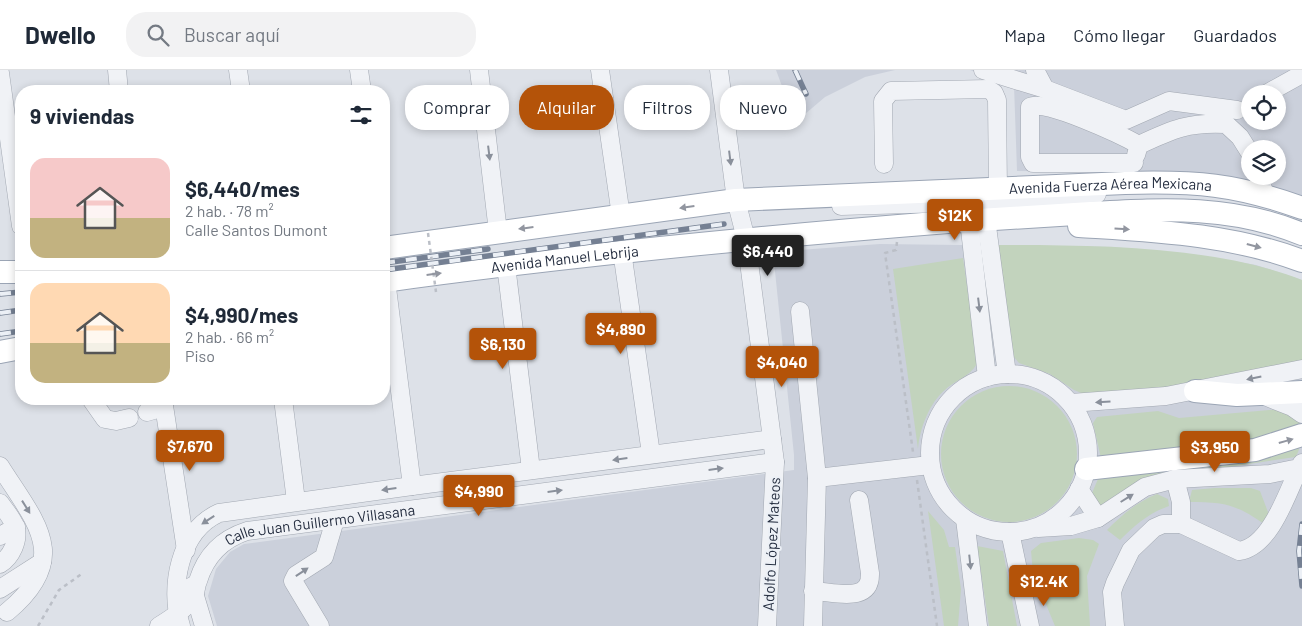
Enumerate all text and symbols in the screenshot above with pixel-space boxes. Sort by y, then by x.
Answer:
search box [126,12,476,57]
text: Dwello [25,20,96,49]
icon: search [144,21,172,49]
text: Buscar aquí [184,23,280,46]
text: Mapa [1004,24,1045,46]
text: Cómo llegar [1073,24,1165,46]
text: Guardados [1193,24,1277,46]
chip: Comprar [405,85,509,130]
chip: Alquilar [519,85,614,130]
chip: Filtros [624,85,710,130]
chip: Nuevo [720,85,806,130]
map controls [1241,85,1286,185]
button: locate [1241,85,1286,130]
icon: filters [347,101,375,129]
text: 9 viviendas [30,103,134,128]
button: layers [1241,140,1286,185]
one-way arrow [485,145,493,161]
one-way arrow [726,151,734,167]
street label: Avenida Fuerza Aérea Mexicana [1008,173,1213,197]
text: $6,440/mes [185,176,300,201]
icon: home [70,178,130,238]
pin: $12K [925,198,985,241]
text: 2 hab. · 78 m² [185,201,274,220]
one-way arrow [679,203,695,211]
text: $12K [938,205,972,224]
text: Calle Santos Dumont [185,220,328,239]
one-way arrow [518,224,534,232]
one-way arrow [1114,225,1130,233]
pin: $6,440 [727,234,809,277]
street label: Avenida Manuel Lebrija [490,241,639,276]
text: $6,440 [743,241,793,260]
one-way arrow [1247,242,1262,250]
one-way arrow [426,270,442,278]
one-way arrow [975,297,983,313]
text: $4,990/mes [185,302,298,327]
icon: home [70,303,130,363]
pin: $4,890 [580,312,662,355]
text: $4,890 [596,319,646,338]
text: 2 hab. · 66 m² [185,327,274,346]
pin: $6,130 [462,328,544,370]
text: $6,130 [480,334,526,353]
text: Piso [185,346,215,365]
pin: $4,040 [741,346,823,388]
text: $4,040 [757,352,807,371]
one-way arrow [1247,374,1262,382]
one-way arrow [1095,398,1111,406]
pin: $7,670 [149,430,231,472]
pin: $3,950 [1174,430,1256,473]
text: $7,670 [167,436,213,455]
text: $3,950 [1191,437,1239,456]
one-way arrow [1278,437,1293,445]
one-way arrow [612,455,628,463]
one-way arrow [708,465,724,473]
pin: $4,990 [438,474,520,517]
street label: Adolfo López Mateos [759,477,783,611]
text: $4,990 [454,481,504,500]
one-way arrow [381,485,397,493]
one-way arrow [547,486,563,494]
one-way arrow [1120,494,1133,503]
one-way arrow [21,500,31,513]
street label: Calle Juan Guillermo Villasana [221,500,416,549]
one-way arrow [201,515,214,525]
one-way arrow [966,554,974,570]
pin: $12.4K [1003,564,1085,607]
one-way arrow [295,567,309,577]
text: $12.4K [1020,571,1068,590]

